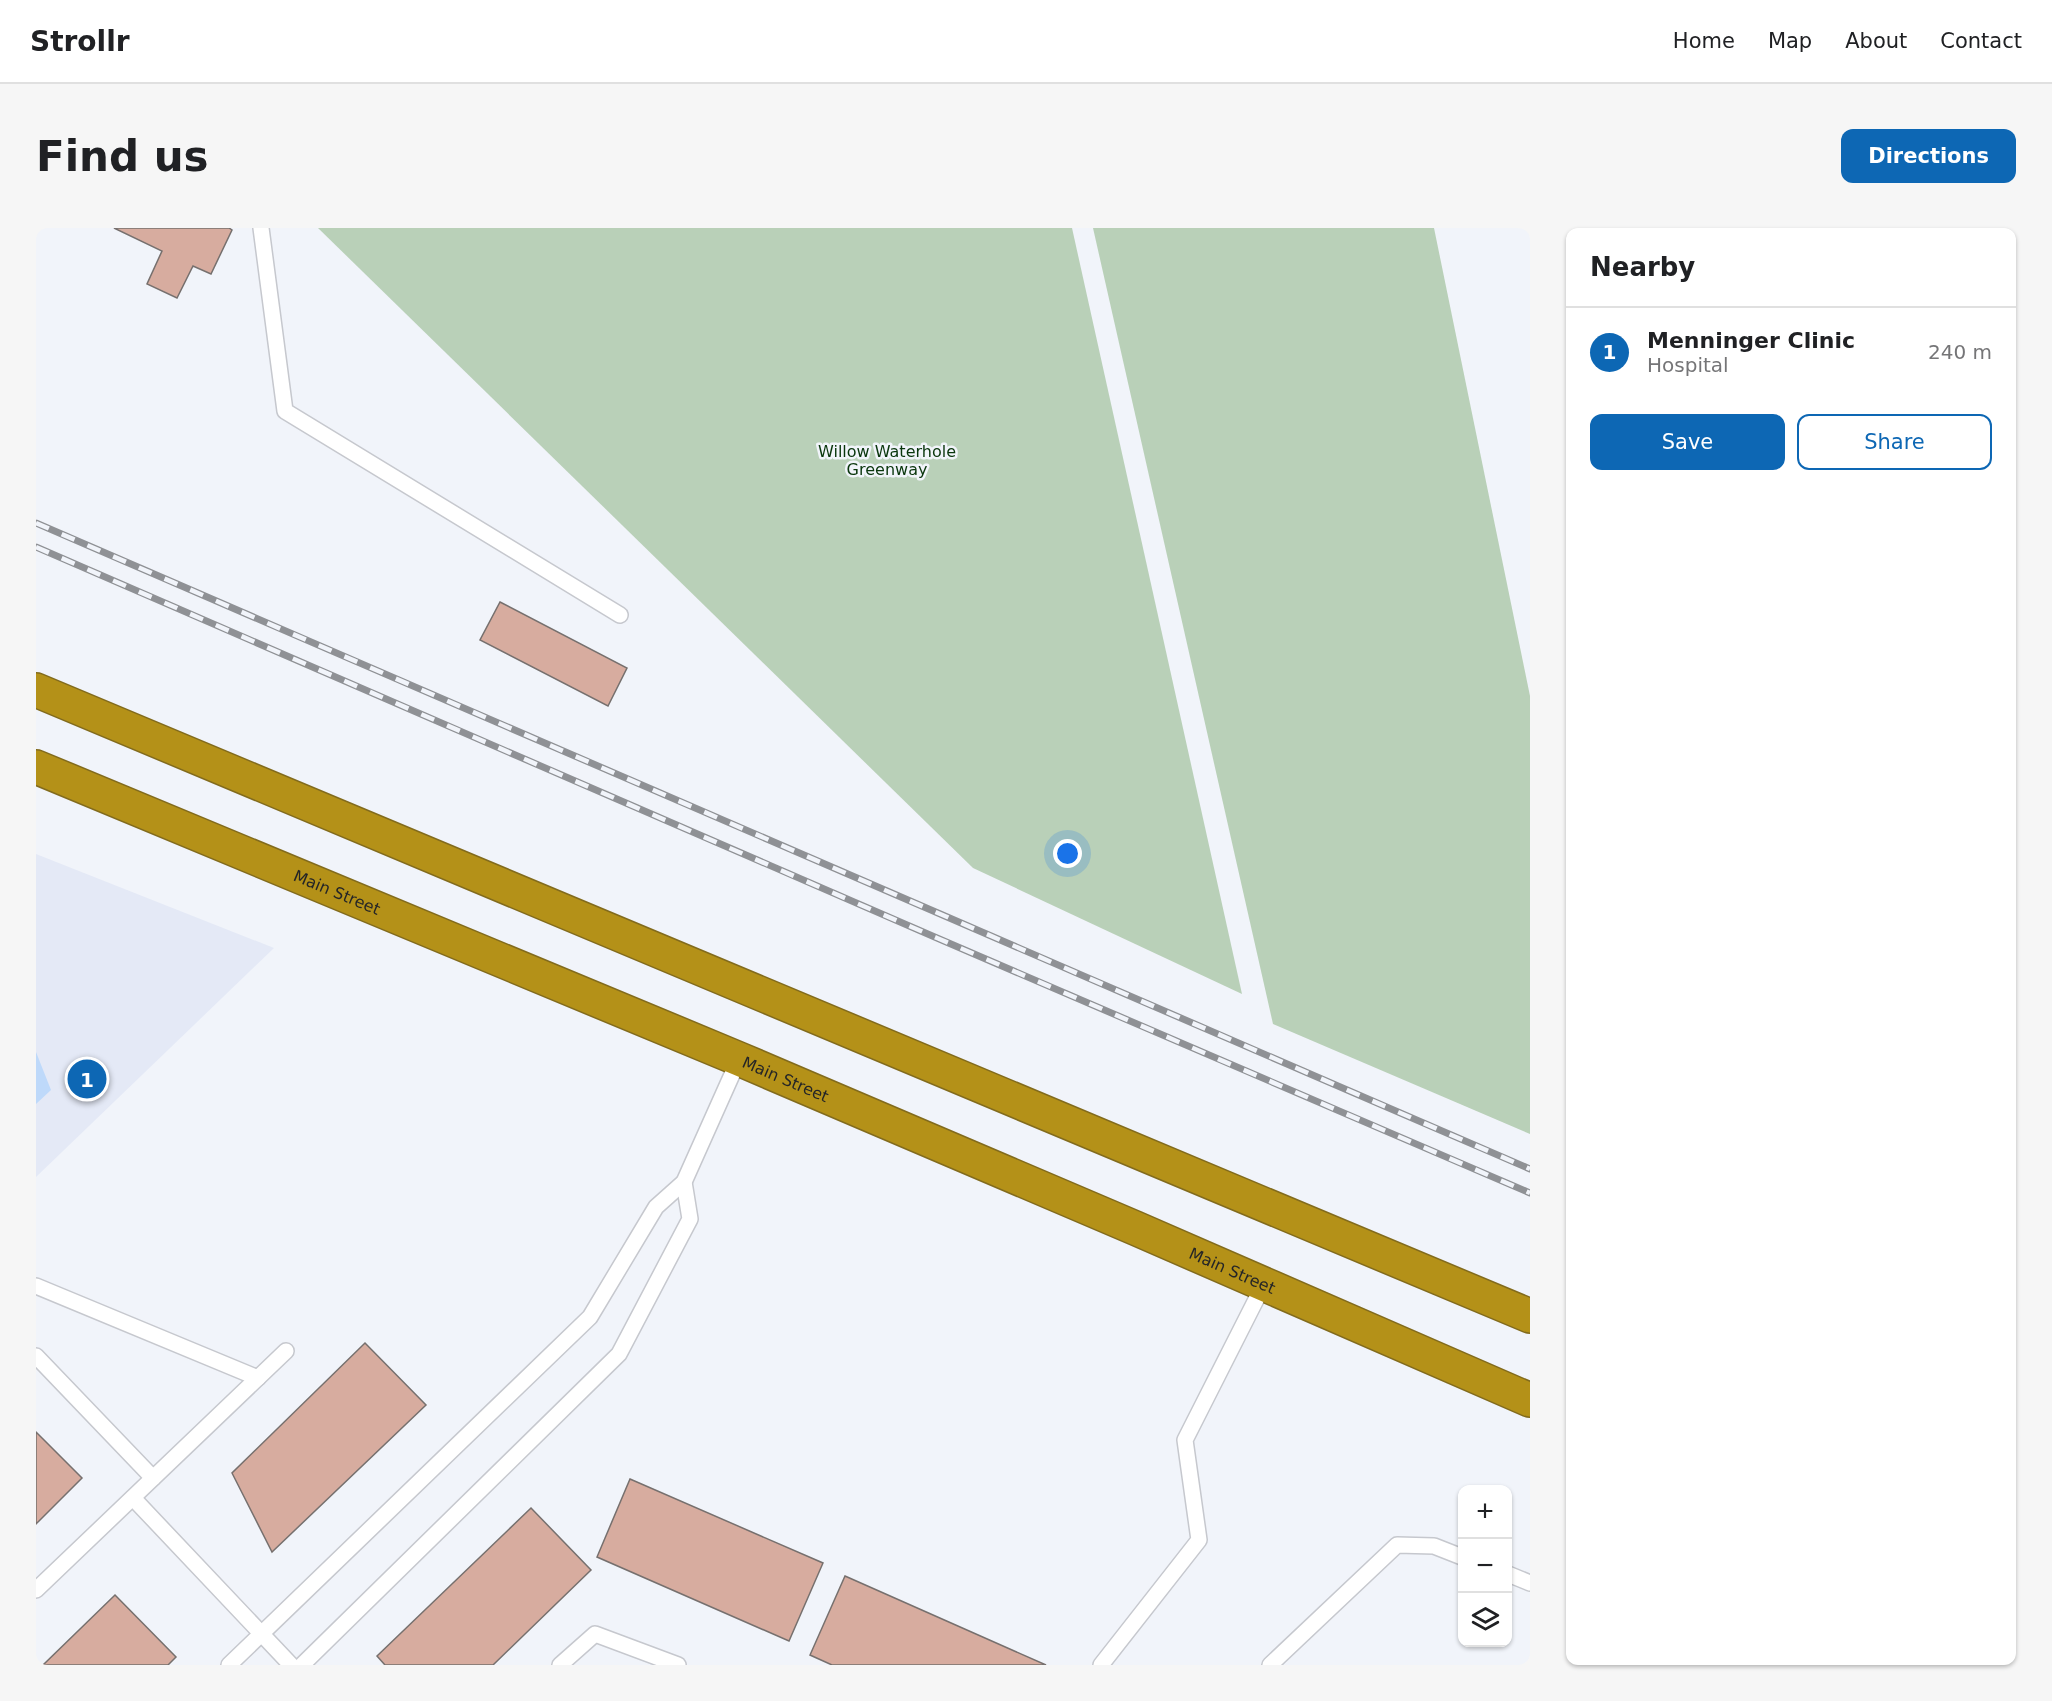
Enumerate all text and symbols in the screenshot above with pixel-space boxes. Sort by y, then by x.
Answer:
text: Strollr [30,25,130,58]
text: Home [1673,29,1735,53]
text: Map [1768,29,1812,53]
text: About [1845,29,1907,53]
text: Contact [1940,29,2022,53]
button: Directions [1841,129,2016,183]
text: Find us [36,132,209,181]
text: Nearby [1590,252,1695,282]
text: Menninger Clinic [1647,328,1855,353]
text: 1 [1603,340,1616,364]
text: 240 m [1928,340,1992,364]
text: Hospital [1647,353,1729,377]
button: Save [1590,414,1785,470]
button: Share [1797,414,1992,470]
park label: Willow Waterhole Greenway [818,442,956,479]
your location [1053,839,1082,868]
street label: Main Street [291,866,383,918]
street label: Main Street [740,1052,832,1106]
pin: 1 [68,1056,106,1102]
street label: Main Street [1186,1243,1278,1297]
map controls [1458,1485,1512,1647]
button: + [1458,1485,1512,1539]
button: − [1458,1539,1512,1593]
button: layers [1458,1593,1512,1647]

